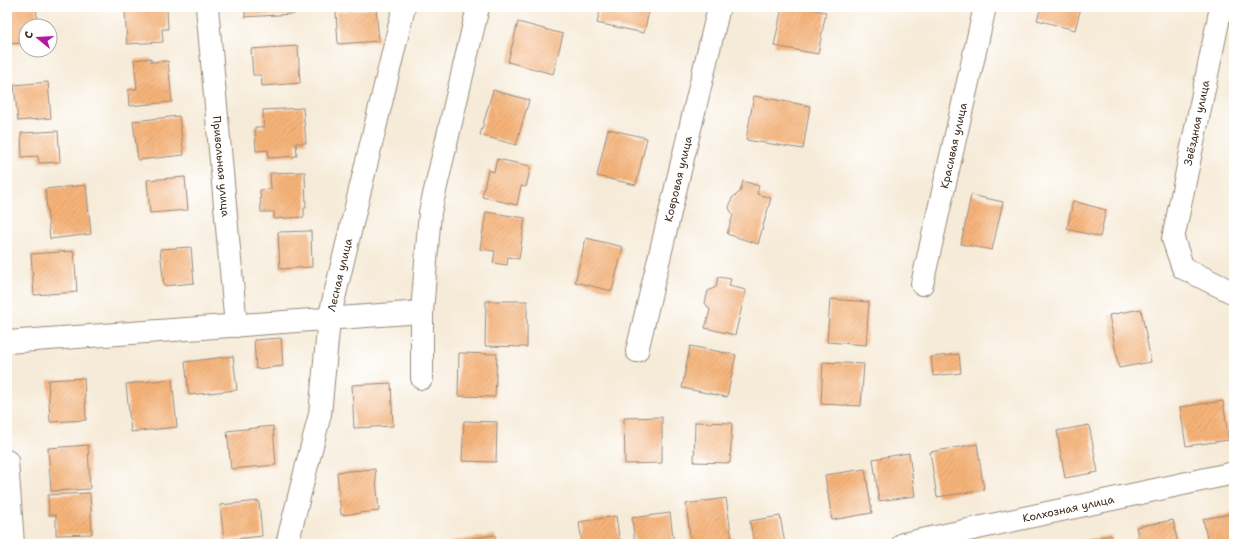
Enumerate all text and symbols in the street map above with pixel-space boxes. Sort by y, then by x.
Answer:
north arrow [18,18,58,58]
text: С [21,29,37,41]
street label: Звёздная улица [1181,79,1213,167]
street label: Красивая улица [936,101,971,190]
street label: Привольная улица [209,115,234,218]
street label: Ковровая улица [661,134,696,223]
street label: Лесная улица [324,236,356,313]
street label: Колхозная улица [1021,491,1116,526]

